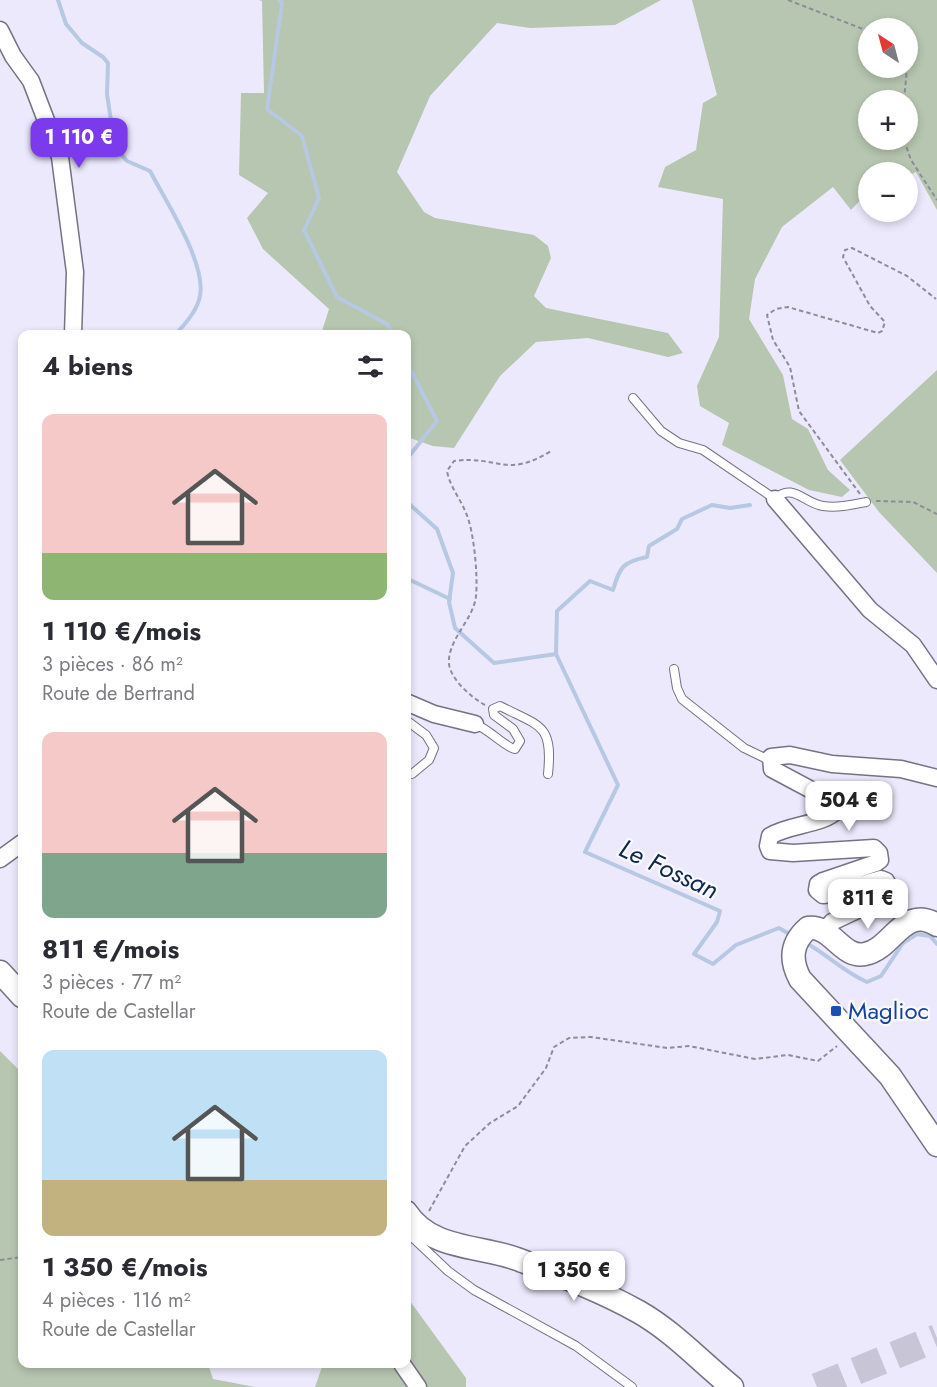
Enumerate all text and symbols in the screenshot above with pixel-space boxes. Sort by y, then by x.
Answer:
north arrow [858,18,918,78]
map controls [858,18,918,222]
button: + [858,90,918,150]
pin: 1 110 € [24,118,134,169]
text: 1 110 € [45,123,113,152]
button: − [858,162,918,222]
text: 4 biens [42,347,133,385]
icon: filters [354,350,387,383]
icon: home [161,453,269,561]
text: 1 110 €/mois [42,612,201,650]
text: 3 pièces · 86 m² [42,650,183,679]
text: Route de Bertrand [42,679,195,708]
icon: home [161,771,269,879]
pin: 504 € [807,781,891,832]
text: 504 € [819,786,879,815]
water label: Le Fossan [613,829,725,909]
pin: 811 € [826,879,910,930]
text: 811 € [842,884,894,913]
text: 811 €/mois [42,930,179,968]
text: 3 pièces · 77 m² [42,968,181,997]
place label: Maglioc [848,993,929,1028]
text: Route de Castellar [42,997,196,1026]
marker: Maglioc [829,1004,843,1018]
icon: home [161,1089,269,1197]
text: 1 350 €/mois [42,1248,208,1286]
pin: 1 350 € [519,1251,629,1302]
text: 1 350 € [537,1256,611,1285]
text: 4 pièces · 116 m² [42,1286,191,1315]
text: Route de Castellar [42,1315,196,1344]

